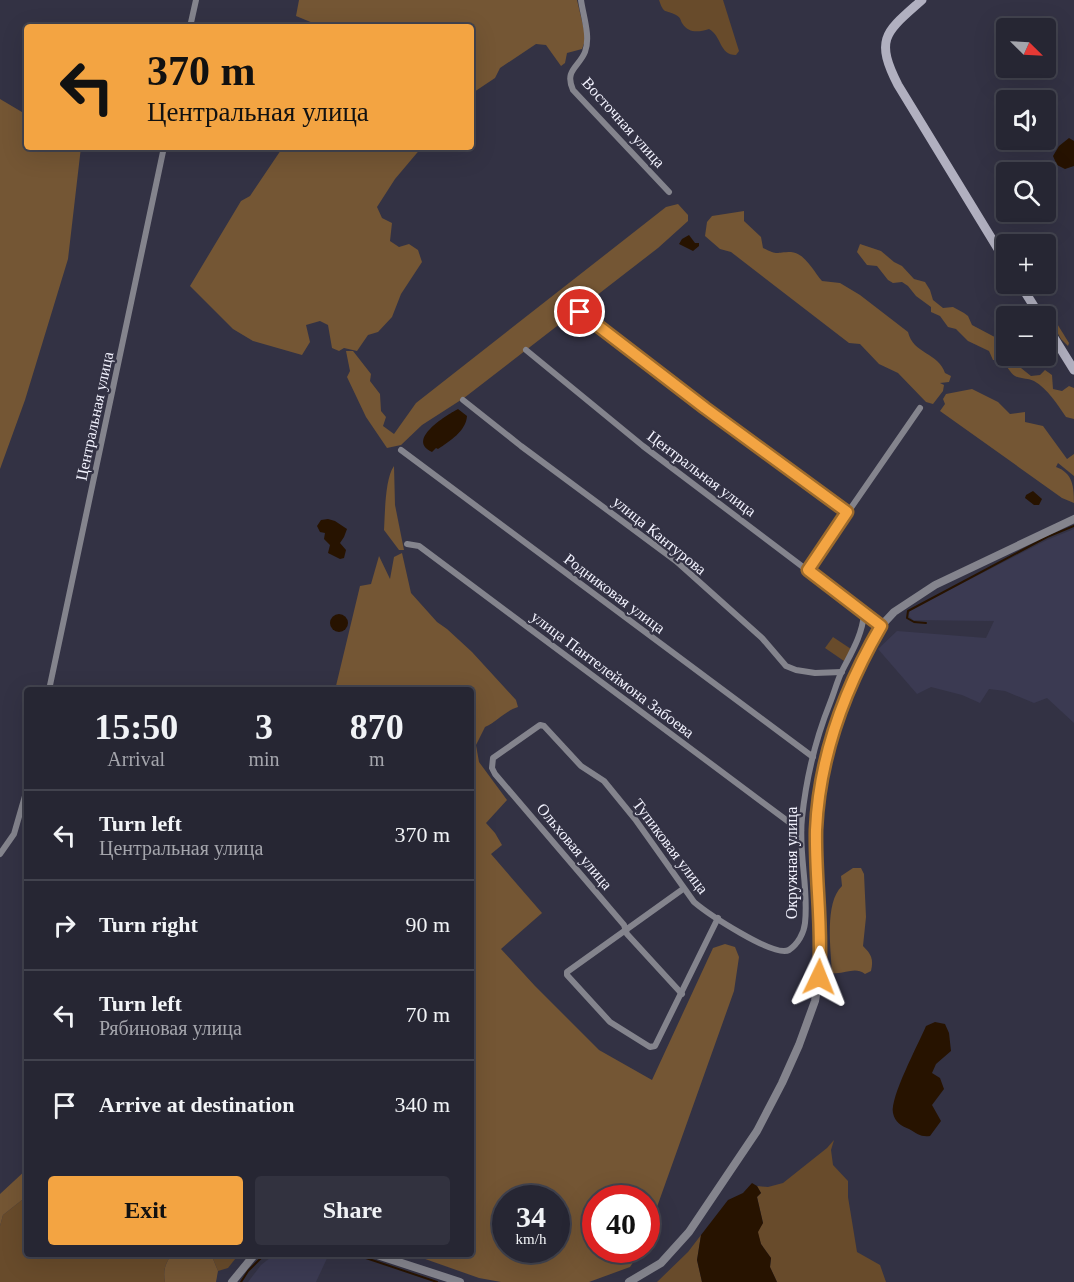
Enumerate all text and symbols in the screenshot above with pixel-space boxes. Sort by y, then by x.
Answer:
north arrow [996,18,1056,78]
map controls [996,18,1056,366]
icon: left [48,48,126,126]
text: 370 m [147,48,256,94]
street label: Восточная улица [578,74,668,171]
button: sound [996,90,1056,150]
text: Центральная улица [147,97,369,127]
button: search [996,162,1056,222]
button: + [996,234,1056,294]
pin [554,286,605,337]
icon: arrive [563,295,596,328]
button: − [996,306,1056,366]
street label: Центральная улица [73,350,117,482]
street label: Центральная улица [643,427,759,521]
street label: улица Кантурова [609,493,710,579]
street label: Родниковая улица [560,550,668,638]
street label: улица Пантелеймона Забоева [527,608,697,742]
text: 15:50 [94,707,178,747]
text: 3 [255,707,273,747]
text: 870 [350,707,404,747]
text: Arrival [107,748,165,770]
text: min [248,748,280,770]
text: m [369,748,385,770]
street label: Тупиковая улица [629,796,712,898]
street label: Ольховая улица [533,800,616,894]
street label: Окружная улица [783,807,801,919]
text: Turn left [99,811,182,836]
icon: left [48,819,81,852]
text: 370 m [394,822,450,847]
text: Центральная улица [99,837,263,859]
icon: right [48,909,81,942]
text: Turn right [99,912,198,937]
text: 90 m [405,912,450,937]
position arrow [787,945,851,1009]
text: Turn left [99,991,182,1016]
icon: left [48,999,81,1032]
text: 70 m [405,1002,450,1027]
text: Рябиновая улица [99,1017,242,1039]
icon: arrive [48,1089,81,1122]
text: Arrive at destination [99,1092,295,1117]
text: 340 m [394,1092,450,1117]
button: Exit [48,1176,243,1245]
button: Share [255,1176,450,1245]
speed limit sign: 40 [582,1185,660,1263]
text: 34 [516,1200,546,1233]
text: km/h [516,1231,546,1247]

